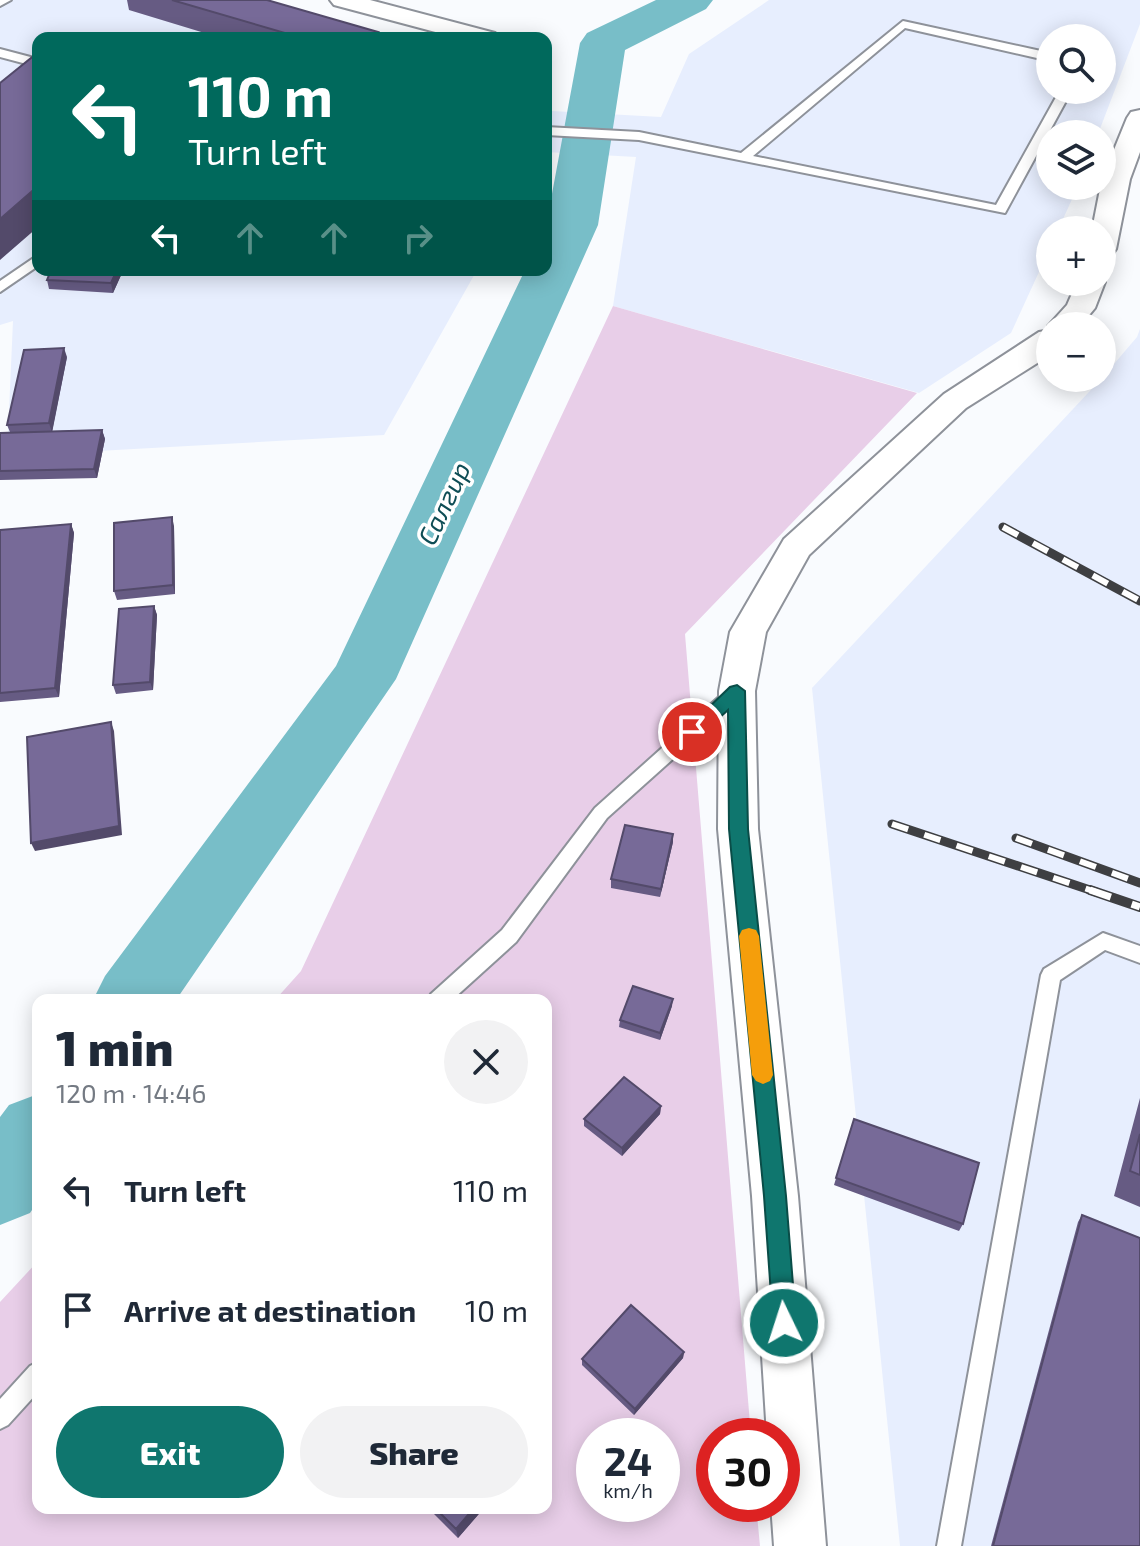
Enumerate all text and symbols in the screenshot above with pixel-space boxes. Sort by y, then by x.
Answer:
map controls [1036,24,1116,392]
button: search [1036,24,1116,104]
text: 110 m [188,61,333,128]
icon: left [56,64,160,168]
button: layers [1036,120,1116,200]
text: Turn left [188,129,327,172]
icon: left [144,216,188,260]
icon: ahead [228,216,272,260]
icon: ahead [312,216,356,260]
icon: right [396,216,440,260]
button: + [1036,216,1116,296]
button: − [1036,312,1116,392]
water label: Салгир [410,457,476,549]
pin [658,698,726,766]
icon: arrive [670,710,714,754]
text: 1 min [56,1018,174,1076]
button: close [444,1020,528,1104]
text: 120 m · 14:46 [56,1077,206,1108]
icon: left [56,1168,100,1212]
text: Turn left [124,1172,246,1208]
text: 110 m [453,1172,528,1208]
position arrow [742,1281,826,1365]
icon: arrive [56,1288,100,1332]
text: Arrive at destination [124,1292,416,1328]
text: 10 m [465,1292,528,1328]
button: Exit [56,1406,284,1498]
button: Share [300,1406,528,1498]
speed limit sign: 30 [696,1418,800,1522]
text: 24 [604,1436,652,1484]
text: km/h [603,1478,653,1502]

